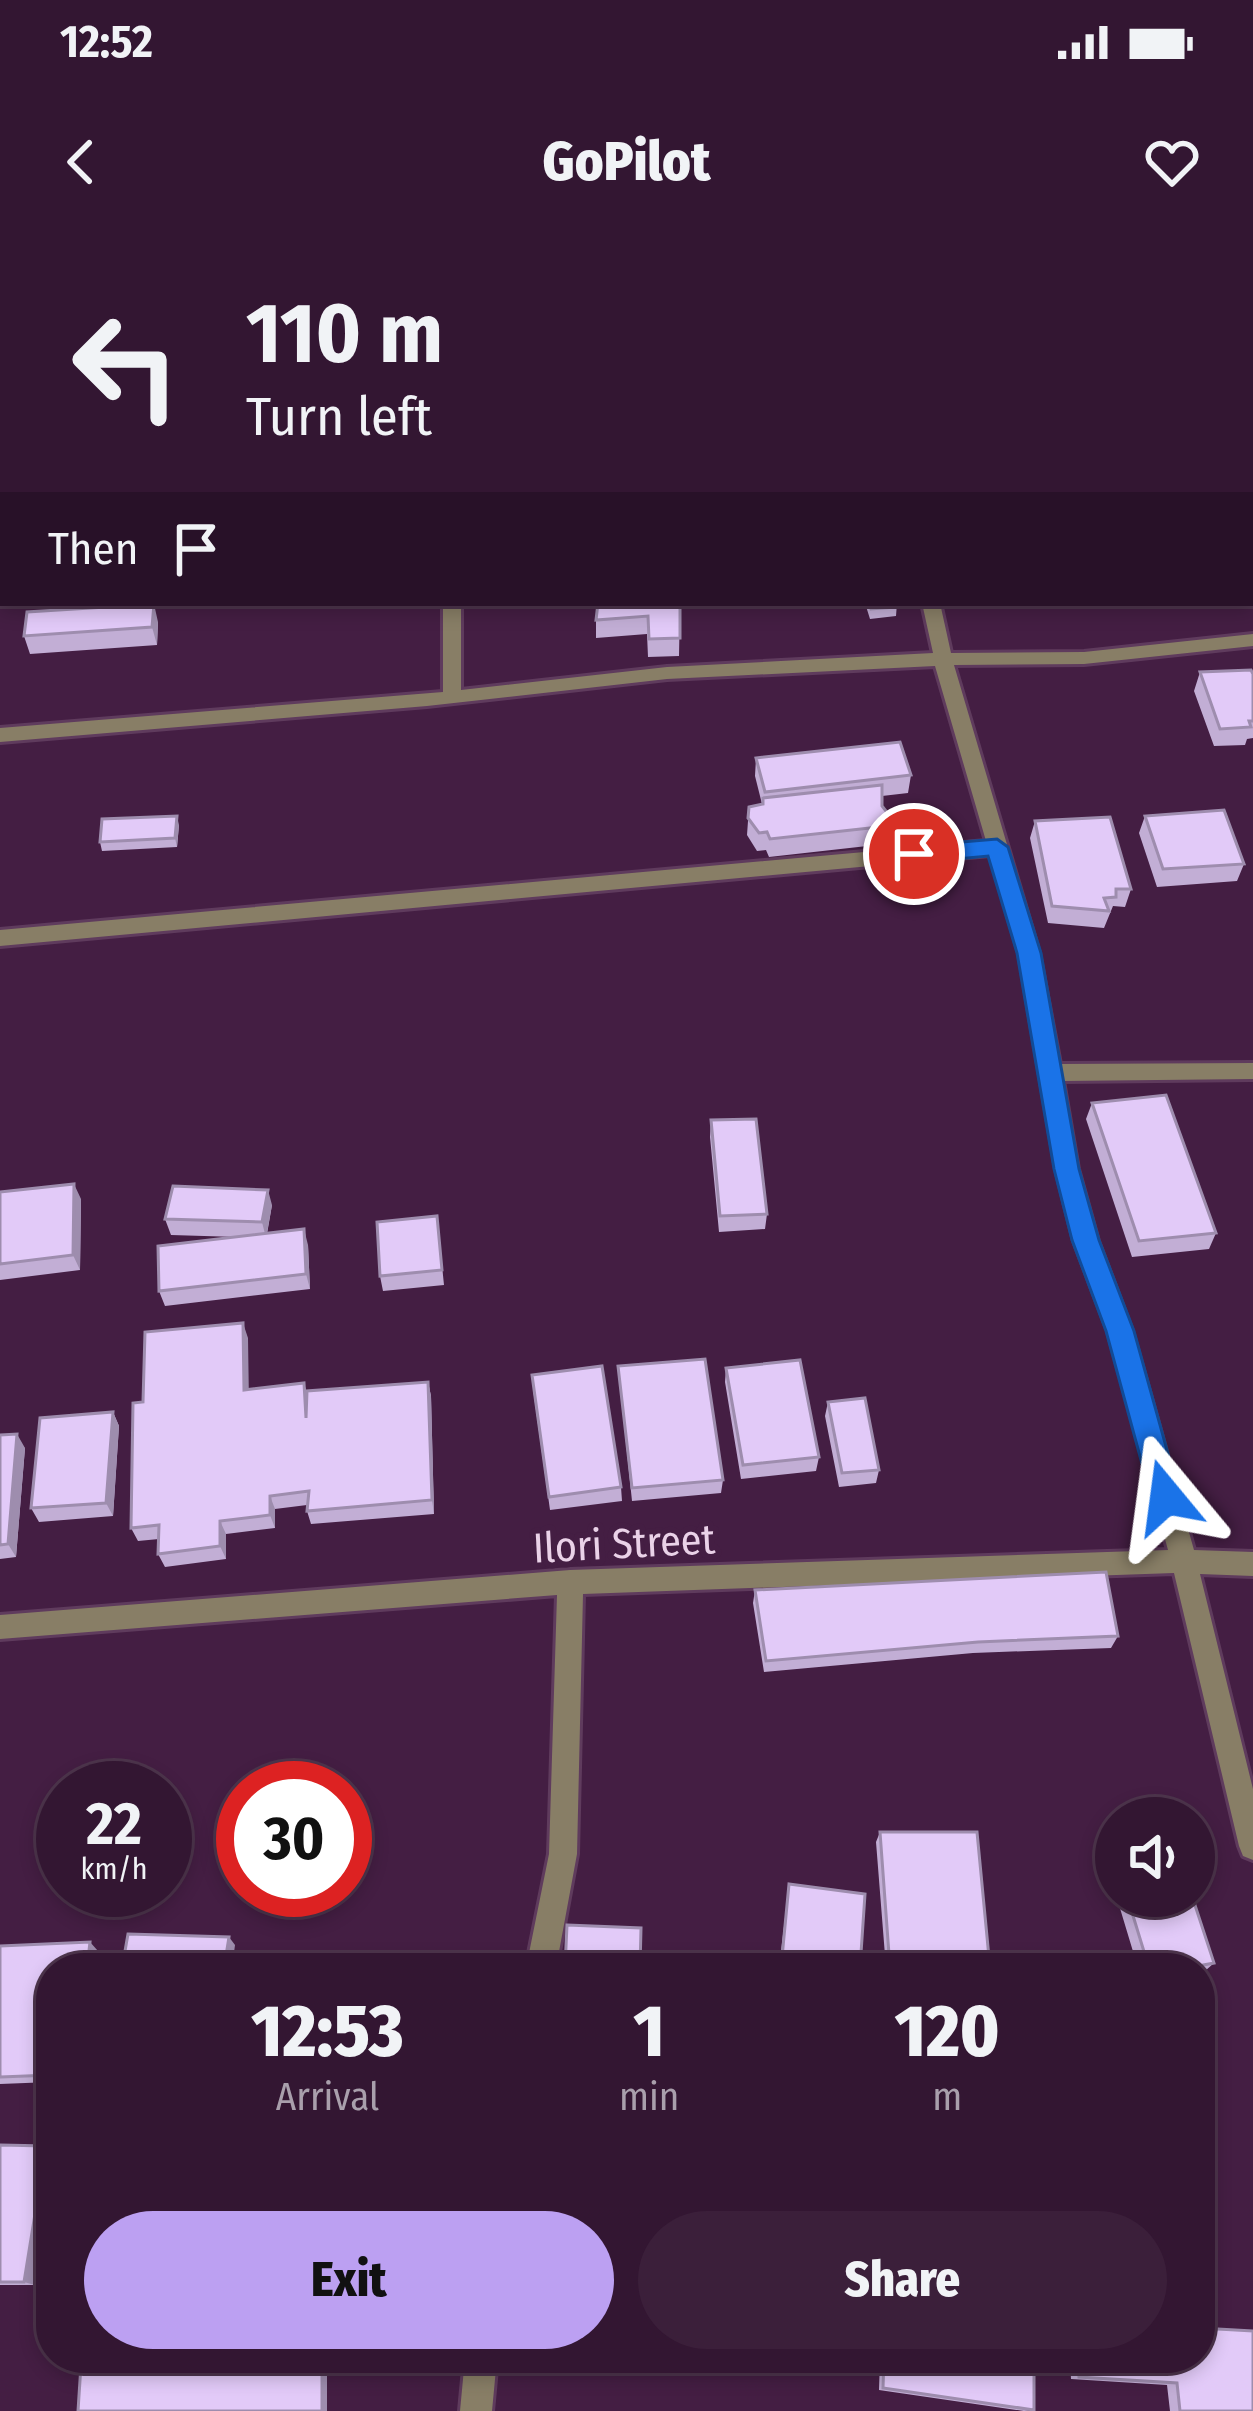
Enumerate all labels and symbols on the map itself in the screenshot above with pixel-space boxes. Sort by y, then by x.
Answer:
pin [863,803,965,905]
position arrow [1103,1434,1229,1560]
street label: Ilori Street [532,1514,717,1574]
speed limit sign: 30 [216,1761,372,1917]

